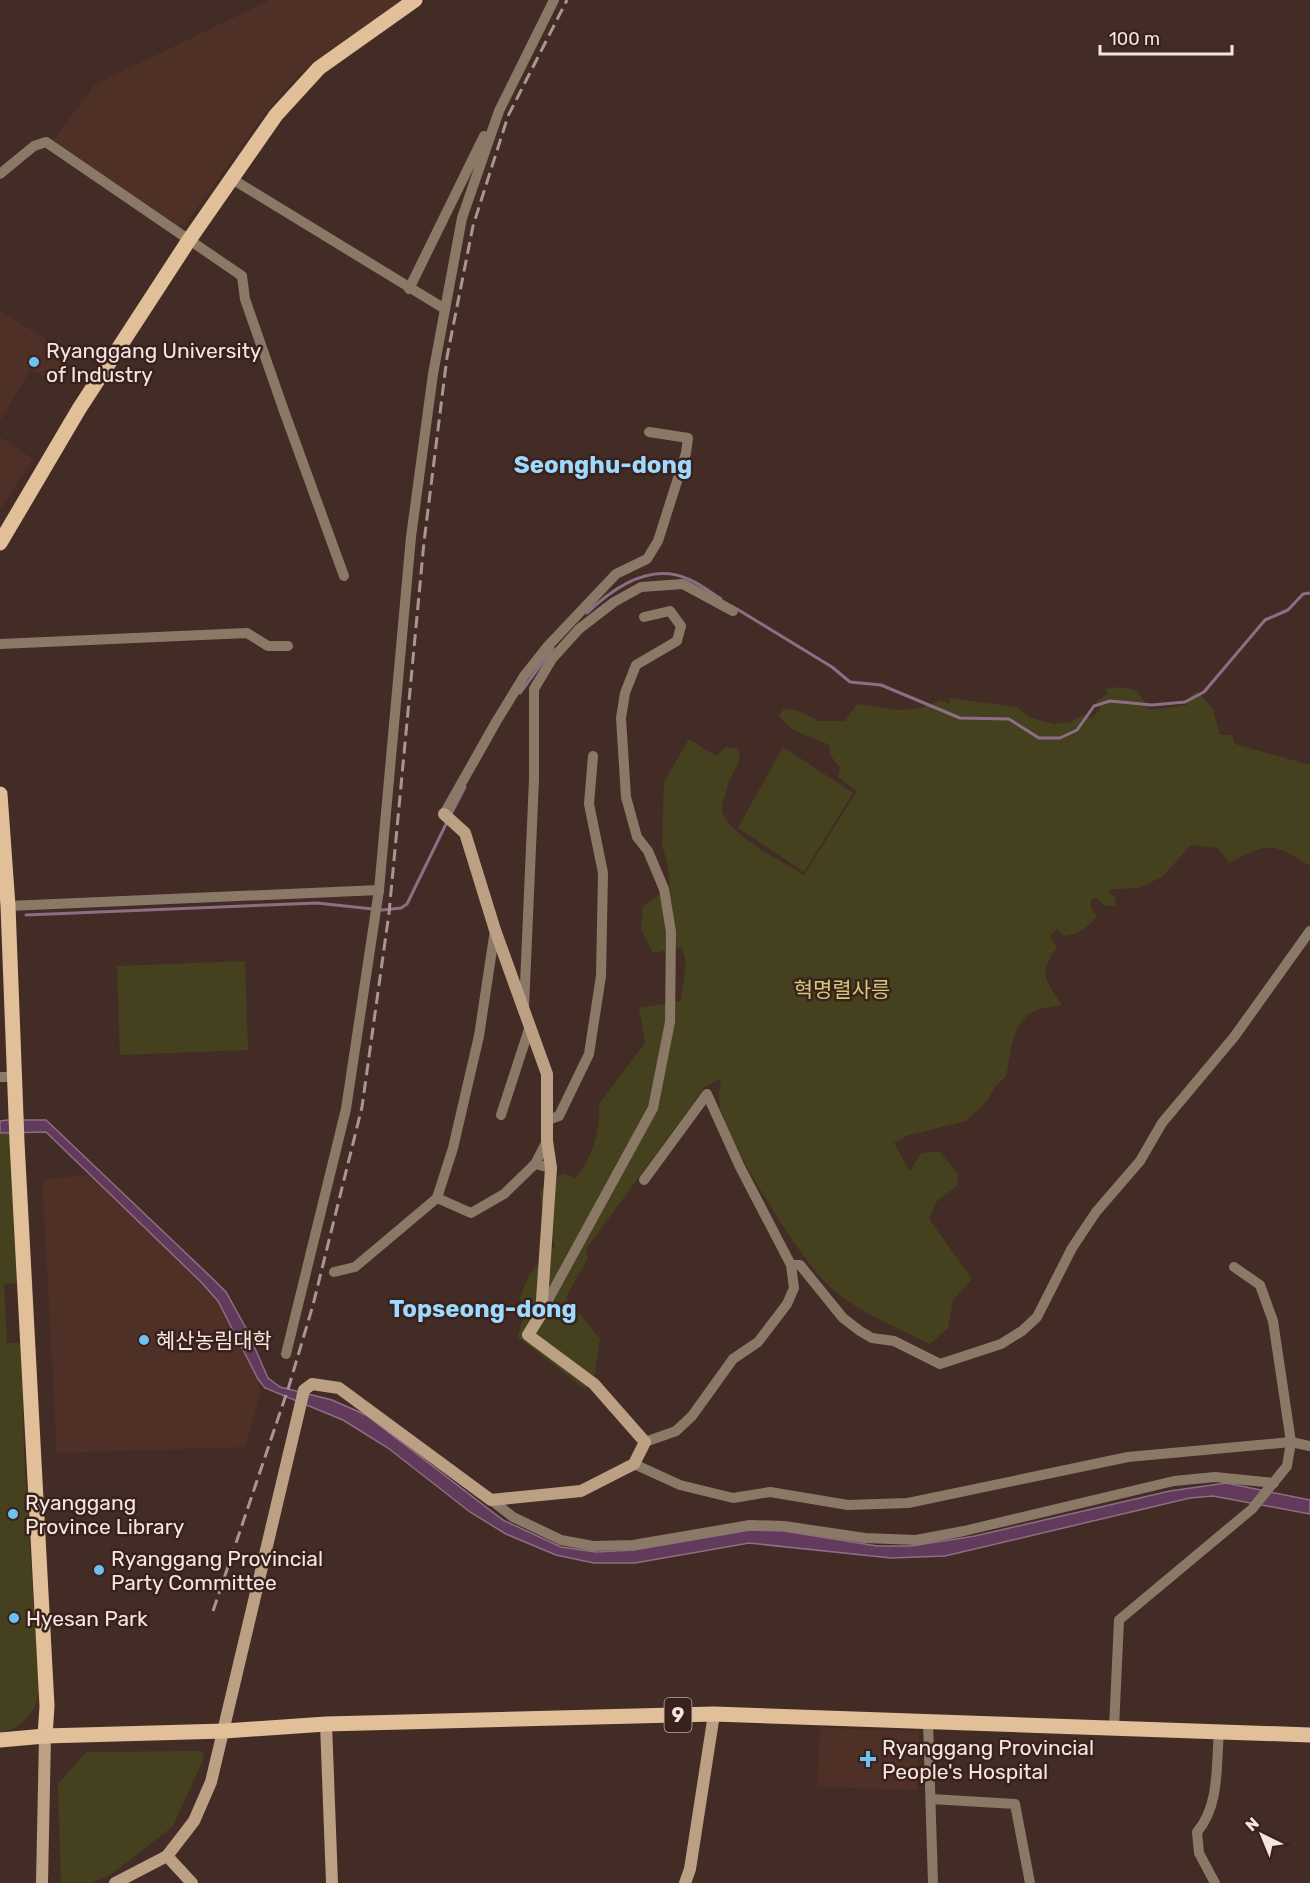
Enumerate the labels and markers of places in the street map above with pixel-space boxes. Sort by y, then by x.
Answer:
place label: Ryanggang University of Industry [46,338,262,387]
marker: Ryanggang University of Industry [27,355,41,369]
place label: 혜산농림대학 [156,1328,272,1353]
marker: 혜산농림대학 [137,1333,151,1347]
place label: Ryanggang Province Library [25,1490,185,1539]
marker: Ryanggang Province Library [6,1507,20,1521]
place label: Ryanggang Provincial Party Committee [111,1546,323,1595]
marker: Ryanggang Provincial Party Committee [92,1563,106,1577]
place label: Hyesan Park [26,1606,148,1631]
marker: Hyesan Park [7,1611,21,1625]
place label: Ryanggang Provincial People's Hospital [882,1735,1094,1784]
marker: Ryanggang Provincial People's Hospital [859,1750,877,1768]

